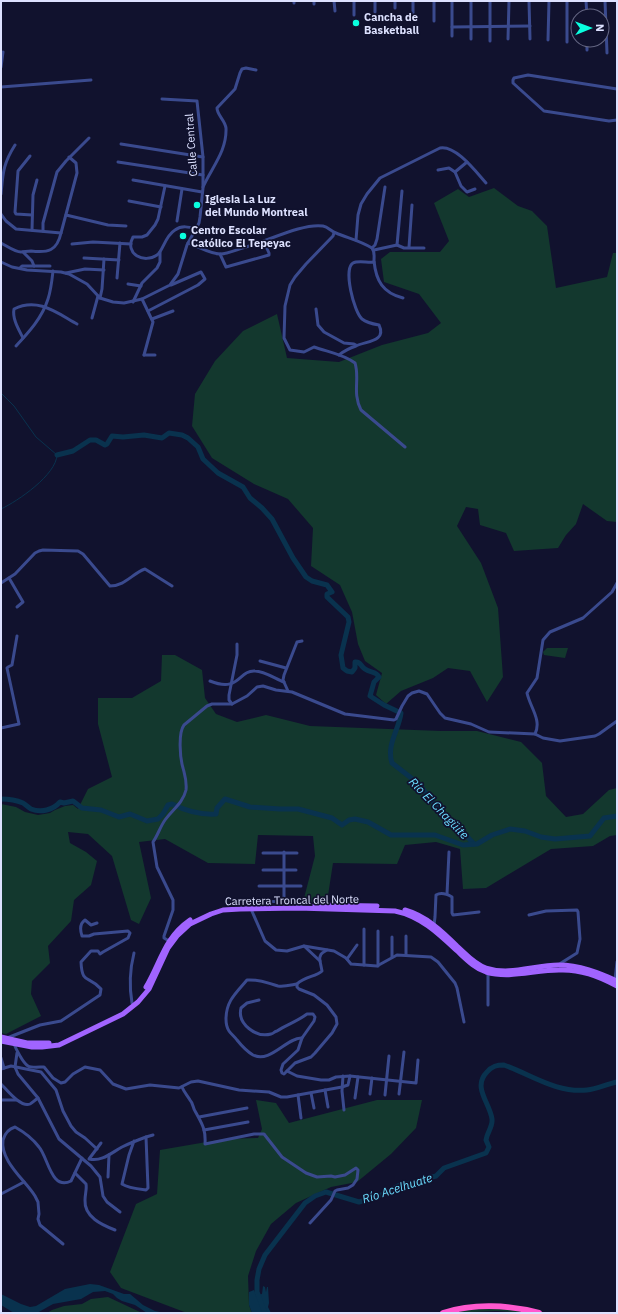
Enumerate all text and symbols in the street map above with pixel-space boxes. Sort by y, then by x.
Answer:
north arrow [570,8,610,48]
place label: Cancha de Basketball [364,10,420,37]
marker: Cancha de Basketball [351,18,361,28]
text: N [593,24,607,32]
street label: Calle Central [182,113,200,177]
place label: Iglesia La Luz del Mundo Montreal [205,192,308,219]
marker: Iglesia La Luz del Mundo Montreal [192,200,202,210]
place label: Centro Escolar Católico El Tepeyac [191,223,291,250]
marker: Centro Escolar Católico El Tepeyac [178,231,188,241]
water label: Río El Chagüite [406,774,472,842]
street label: Carretera Troncal del Norte [225,892,359,908]
water label: Río Acelhuate [360,1170,434,1206]

